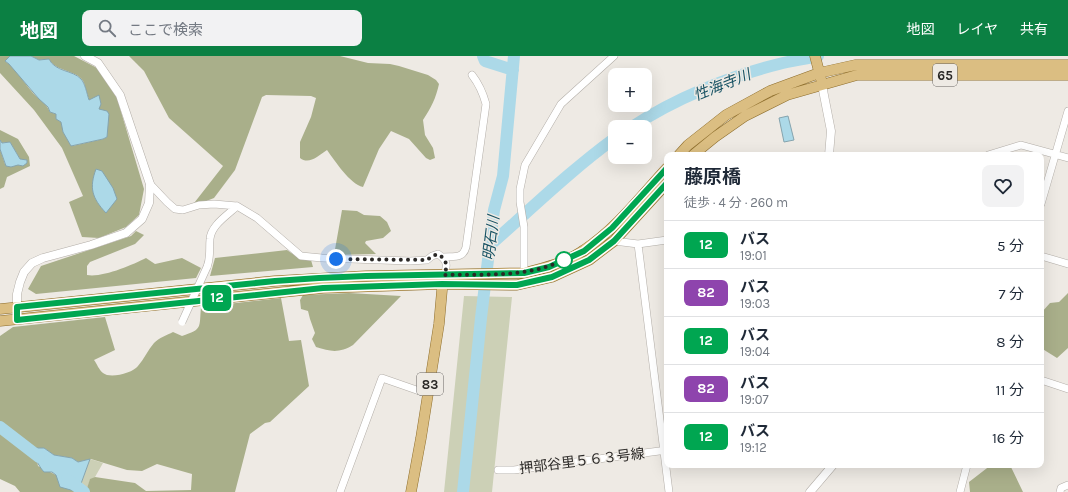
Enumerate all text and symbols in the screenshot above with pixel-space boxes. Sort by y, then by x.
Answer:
search box [82,10,362,46]
icon: search [96,17,118,39]
text: 地図 [20,20,58,42]
text: ここで検索 [128,21,203,39]
text: 地図 [906,21,934,38]
text: レイヤ [956,21,998,38]
text: 共有 [1020,21,1048,38]
road number: 65 [933,64,957,86]
water label: 性海寺川 [691,65,755,105]
map controls [608,68,652,164]
button: + [608,68,652,112]
button: − [608,120,652,164]
button: heart [982,165,1024,207]
text: 藤原橋 [684,166,741,188]
text: 徒歩 · 4 分 · 260 m [684,195,788,210]
water label: 明石川 [479,213,503,261]
text: バス [740,230,770,248]
text: 12 [699,236,713,253]
text: 5 分 [997,237,1024,255]
text: 19:01 [740,248,767,263]
your location [326,249,346,269]
unlabelled marker [555,251,573,269]
text: バス [740,278,770,296]
text: 82 [697,284,715,301]
line badge: 12 [199,285,235,311]
text: 7 分 [998,285,1024,303]
text: 12 [210,289,224,306]
text: 19:03 [740,296,770,311]
text: バス [740,326,770,344]
text: 12 [699,332,713,349]
text: 8 分 [996,333,1024,351]
text: 19:04 [740,344,770,359]
road number: 83 [417,373,443,395]
text: バス [740,374,770,392]
text: 82 [697,380,715,397]
text: 11 分 [996,381,1024,399]
text: 19:07 [740,392,769,407]
text: バス [740,422,770,440]
text: 12 [699,428,713,445]
text: 16 分 [992,429,1024,447]
text: 19:12 [740,440,767,455]
street label: 押部谷里５６３号線 [518,445,646,477]

